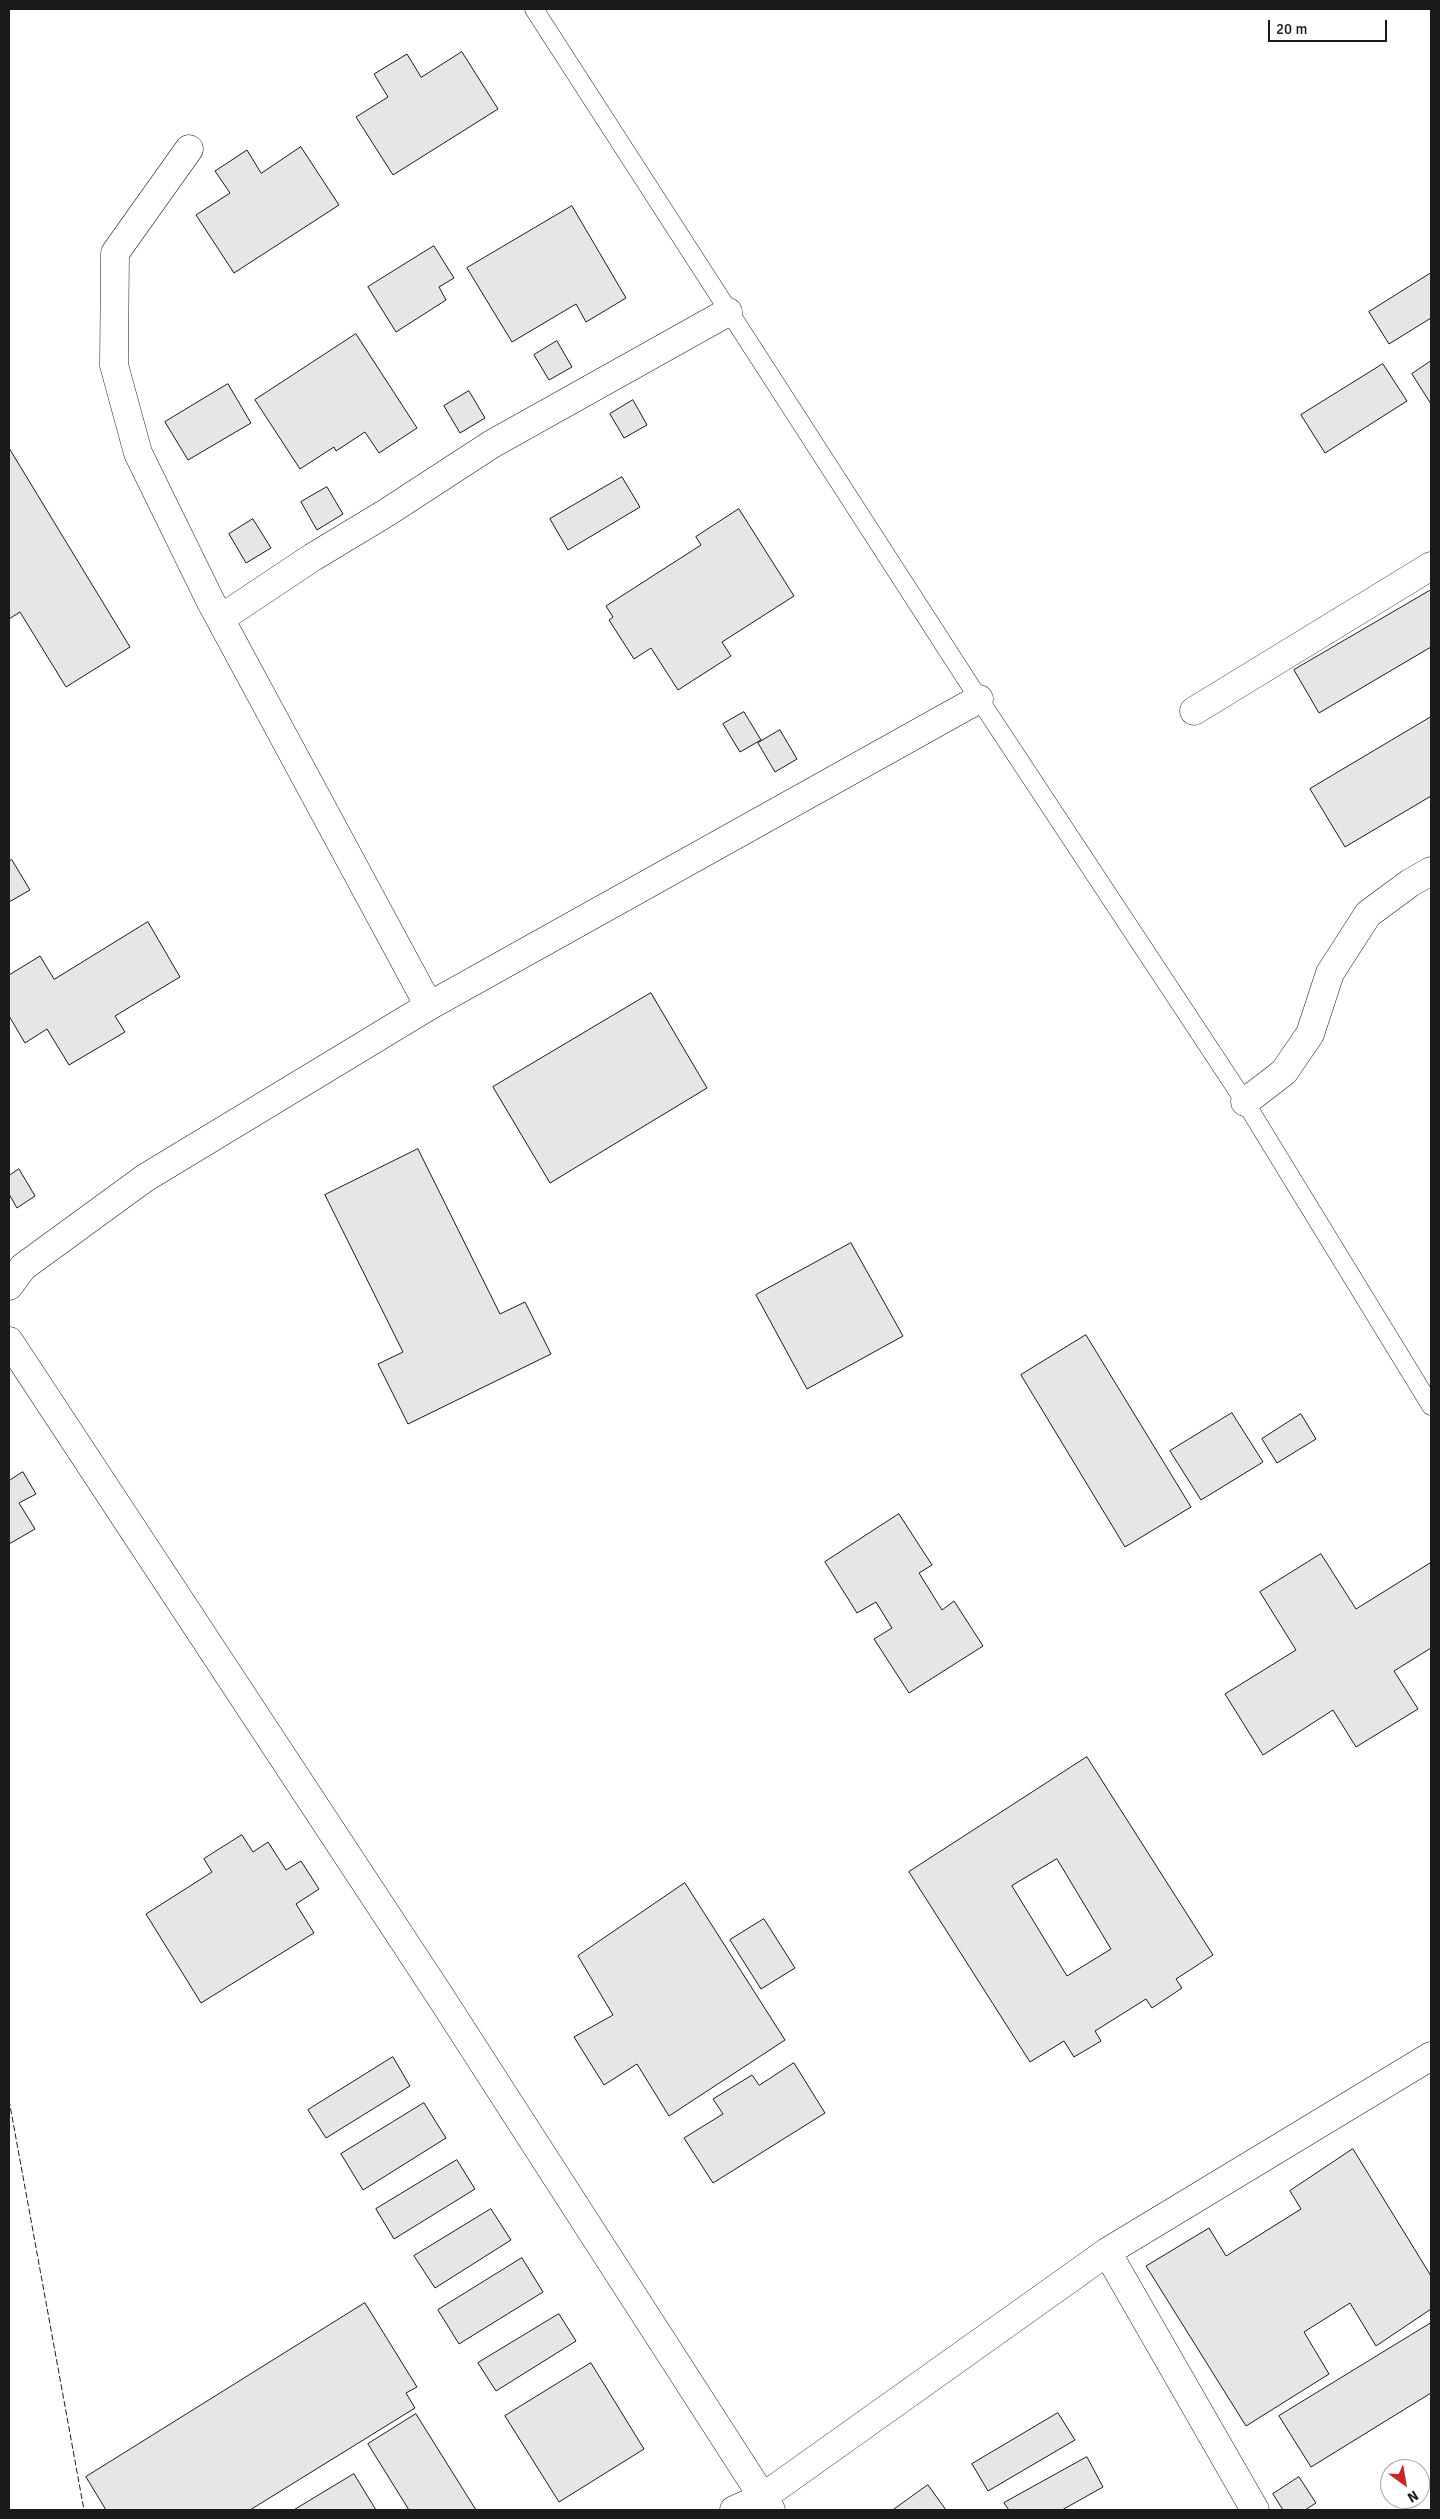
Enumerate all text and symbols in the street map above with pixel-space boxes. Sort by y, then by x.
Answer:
scale bar [1270,10,1389,42]
text: 20 m [1276,20,1307,38]
north arrow [1380,2459,1430,2509]
text: N [1404,2487,1421,2506]

